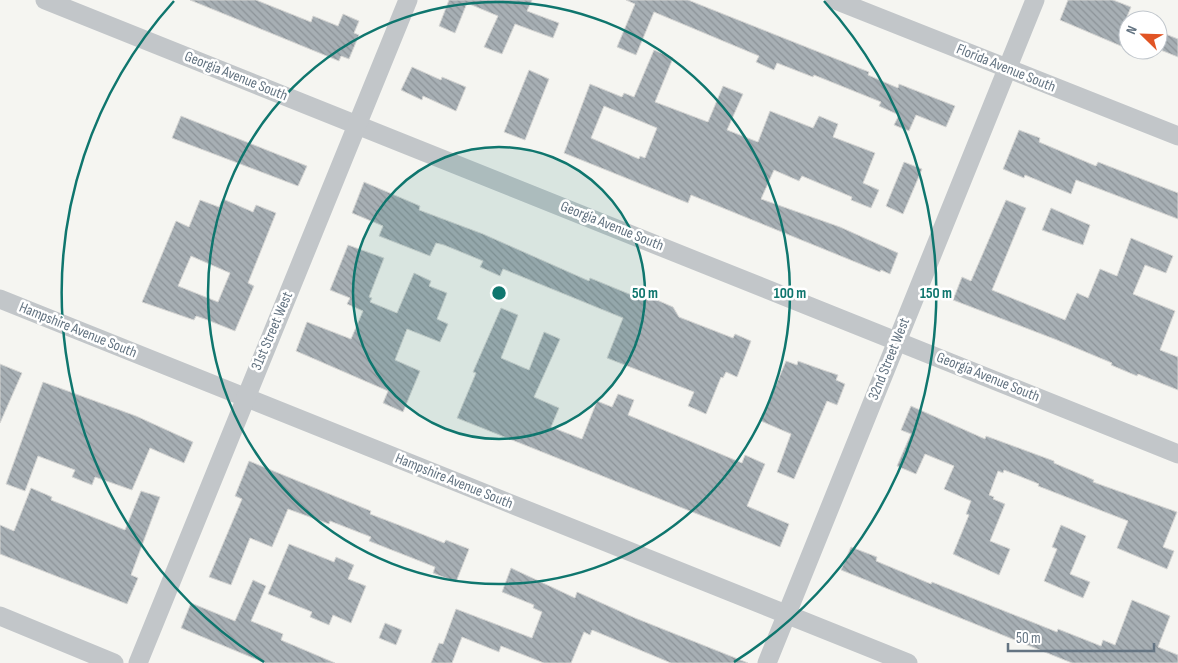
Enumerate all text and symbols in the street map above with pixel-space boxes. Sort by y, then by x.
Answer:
north arrow [1118,10,1168,60]
text: N [1122,23,1141,37]
street label: Florida Avenue South [954,39,1058,97]
street label: Georgia Avenue South [182,47,290,105]
street label: Georgia Avenue South [558,197,666,255]
centre of rings [490,284,508,302]
text: 50 m [632,284,658,303]
text: 100 m [774,284,806,303]
text: 150 m [920,284,952,303]
street label: 31st Street West [247,289,297,373]
street label: Hampshire Avenue South [16,298,140,362]
street label: 32nd Street West [864,315,914,403]
street label: Georgia Avenue South [934,348,1042,406]
street label: Hampshire Avenue South [392,449,516,513]
scale bar [1008,620,1154,652]
text: 50 m [1016,629,1041,648]

